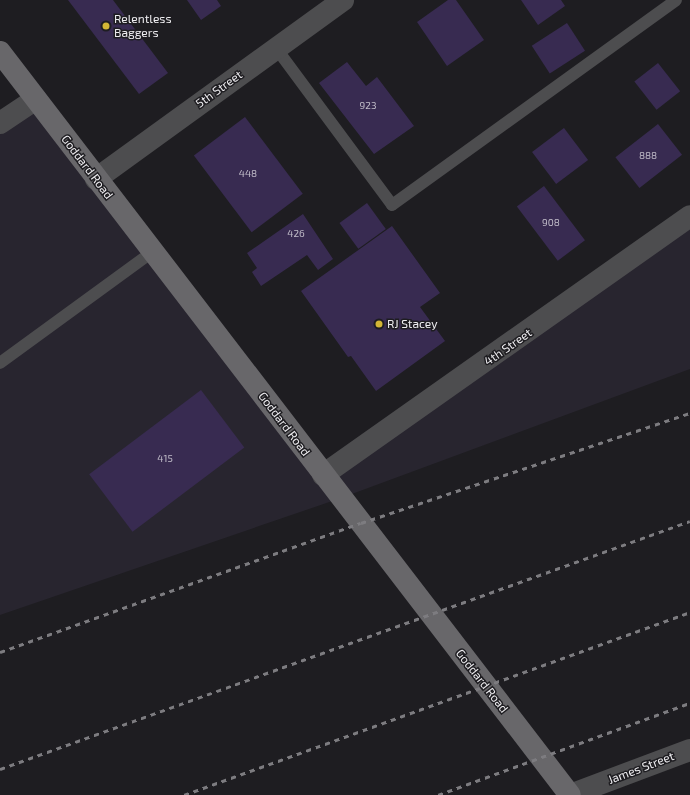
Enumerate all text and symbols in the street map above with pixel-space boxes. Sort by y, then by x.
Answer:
place label: Relentless Baggers [114,12,172,40]
marker: Relentless Baggers [101,21,111,31]
street label: 5th Street [193,67,245,111]
house number: 923 [360,100,376,112]
street label: Goddard Road [58,132,116,202]
house number: 888 [639,150,657,162]
house number: 448 [239,168,257,180]
house number: 908 [542,217,560,229]
house number: 426 [287,228,305,240]
place label: RJ Stacey [387,317,438,331]
marker: RJ Stacey [374,319,384,329]
street label: 4th Street [481,325,535,369]
street label: Goddard Road [255,389,313,459]
house number: 415 [157,453,173,465]
street label: Goddard Road [453,646,511,716]
street label: James Street [606,749,676,787]

